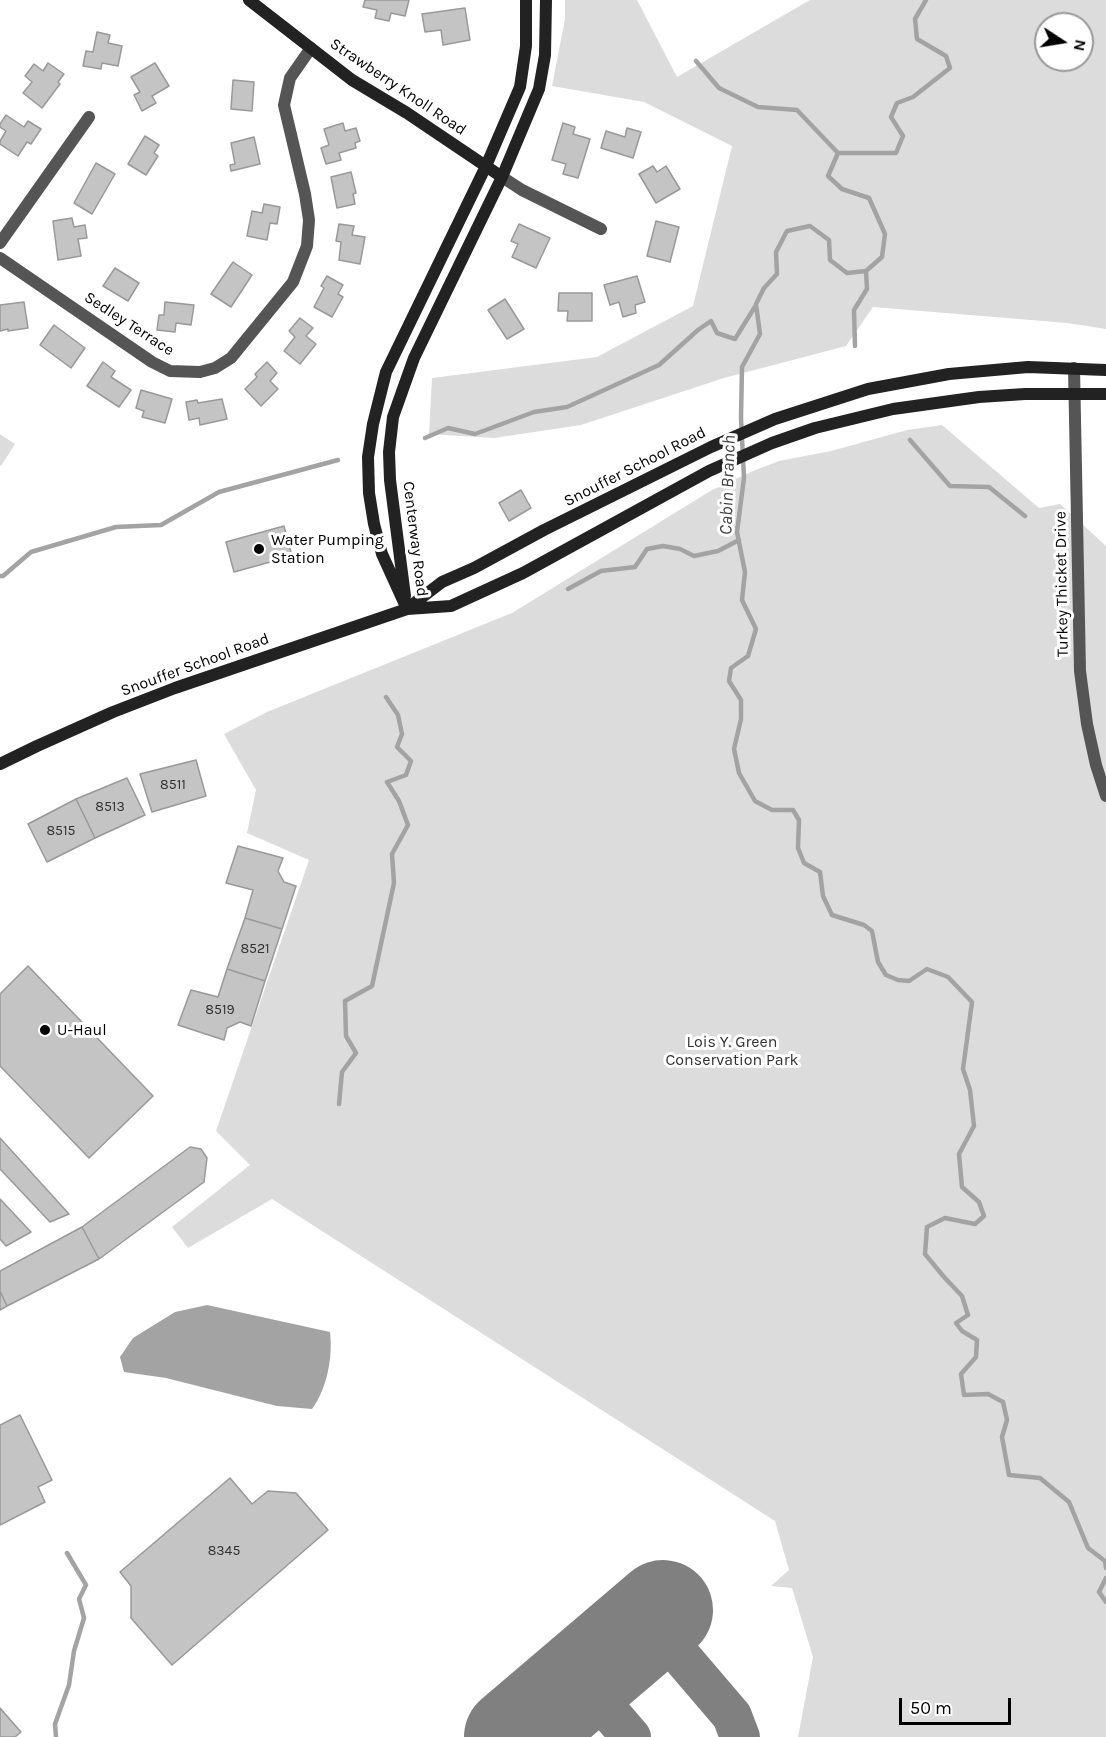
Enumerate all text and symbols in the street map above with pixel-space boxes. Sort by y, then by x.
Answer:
north arrow [1034,12,1094,72]
street label: Strawberry Knoll Road [326,34,470,140]
text: N [1070,38,1091,53]
street label: Sedley Terrace [81,288,177,360]
street label: Snouffer School Road [561,423,709,511]
water label: Cabin Branch [715,435,741,535]
street label: Centerway Road [398,480,432,598]
street label: Turkey Thicket Drive [1051,511,1073,657]
place label: Water Pumping Station [271,530,384,568]
marker: Water Pumping Station [252,542,266,556]
street label: Snouffer School Road [118,629,272,701]
house number: 8511 [160,777,186,793]
house number: 8513 [95,799,125,815]
house number: 8515 [46,823,76,839]
house number: 8521 [240,941,270,957]
house number: 8519 [205,1002,235,1018]
place label: U-Haul [57,1020,107,1040]
marker: U-Haul [38,1023,52,1037]
park label: Lois Y. Green Conservation Park [666,1032,798,1070]
house number: 8345 [208,1543,240,1559]
scale bar [902,1686,1014,1724]
text: 50 m [910,1697,952,1719]

